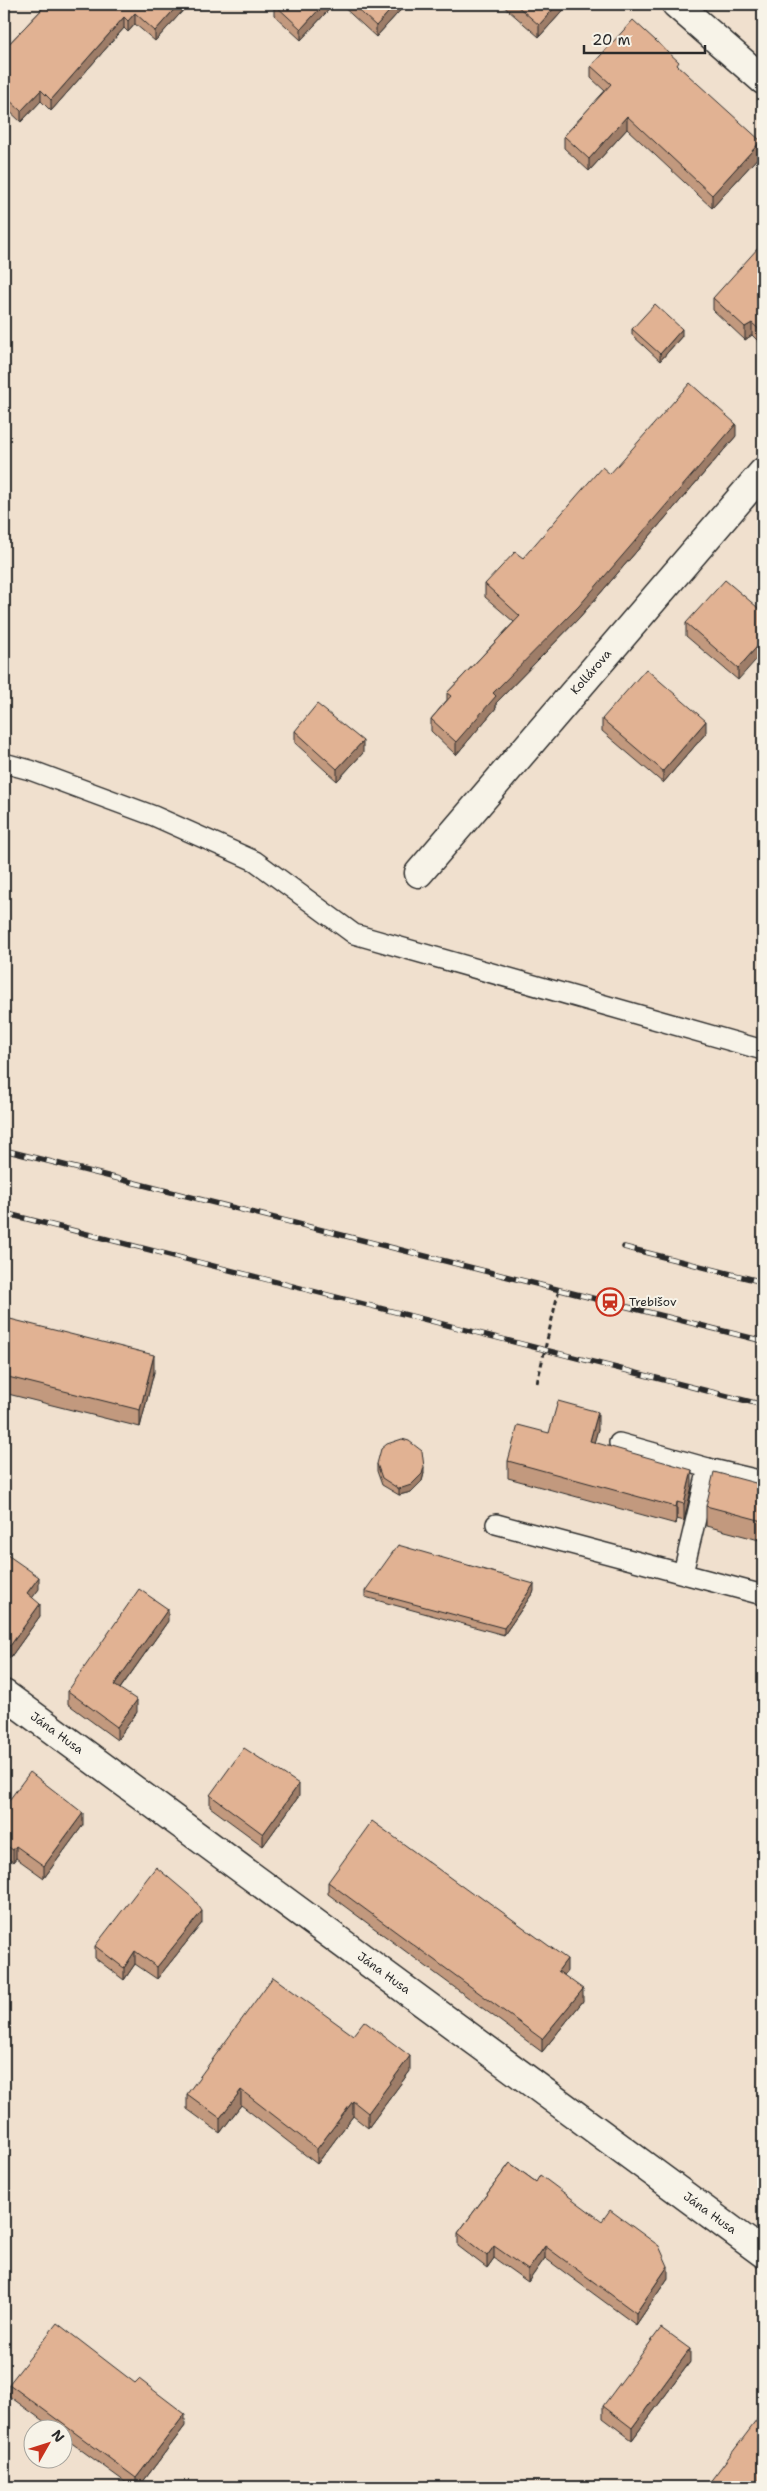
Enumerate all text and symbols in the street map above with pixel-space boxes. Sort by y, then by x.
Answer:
scale bar [584,22,706,54]
text: 20 m [592,30,631,50]
street label: Kollárova [567,646,615,698]
station icon: Trebišov [595,1287,625,1317]
place label: Trebišov [629,1294,677,1310]
street label: Jána Husa [27,1708,87,1758]
street label: Jána Husa [354,1948,414,1998]
street label: Jána Husa [680,2188,740,2238]
north arrow [22,2418,72,2468]
text: N [48,2426,69,2446]

